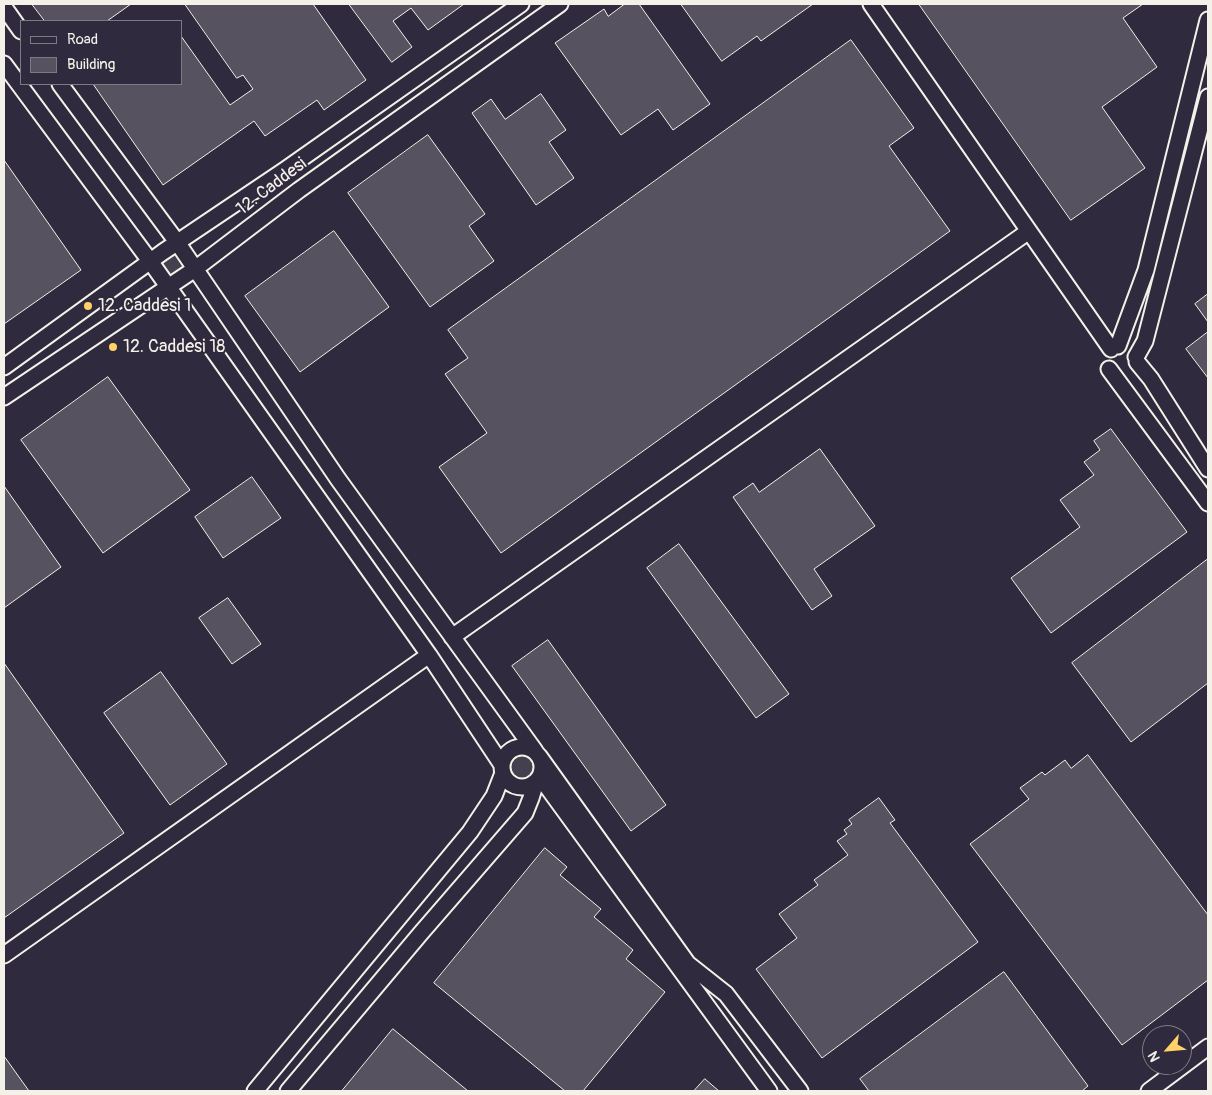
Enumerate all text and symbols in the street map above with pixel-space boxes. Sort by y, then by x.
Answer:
legend [20,20,182,85]
text: Road [67,30,98,49]
text: Building [67,55,115,74]
street label: 12. Caddesi [233,154,311,220]
place label: 12. Caddesi 1 [98,295,191,317]
marker: 12. Caddesi 1 [82,300,94,312]
place label: 12. Caddesi 18 [123,336,225,358]
marker: 12. Caddesi 18 [107,341,119,353]
north arrow [1142,1025,1192,1075]
text: N [1144,1049,1164,1065]

